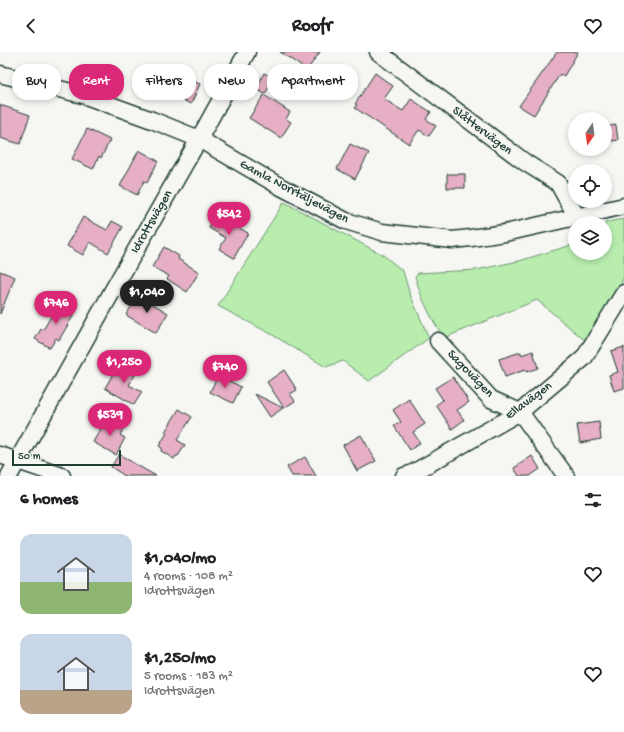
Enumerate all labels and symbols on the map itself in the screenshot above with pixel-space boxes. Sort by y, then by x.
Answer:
street label: Slåttervägen [449,104,516,159]
north arrow [568,112,612,156]
street label: Gamla Norrtäljevägen [237,157,352,227]
street label: Idrottsvägen [128,187,177,256]
pin: $542 [205,202,253,236]
pin: $1,040 [114,280,180,314]
pin: $746 [32,291,80,325]
street label: Sagovägen [444,347,497,402]
pin: $1,250 [91,350,157,384]
pin: $740 [201,355,249,389]
street label: Ellavägen [503,378,556,423]
pin: $539 [86,403,134,437]
scale bar [12,448,121,467]

